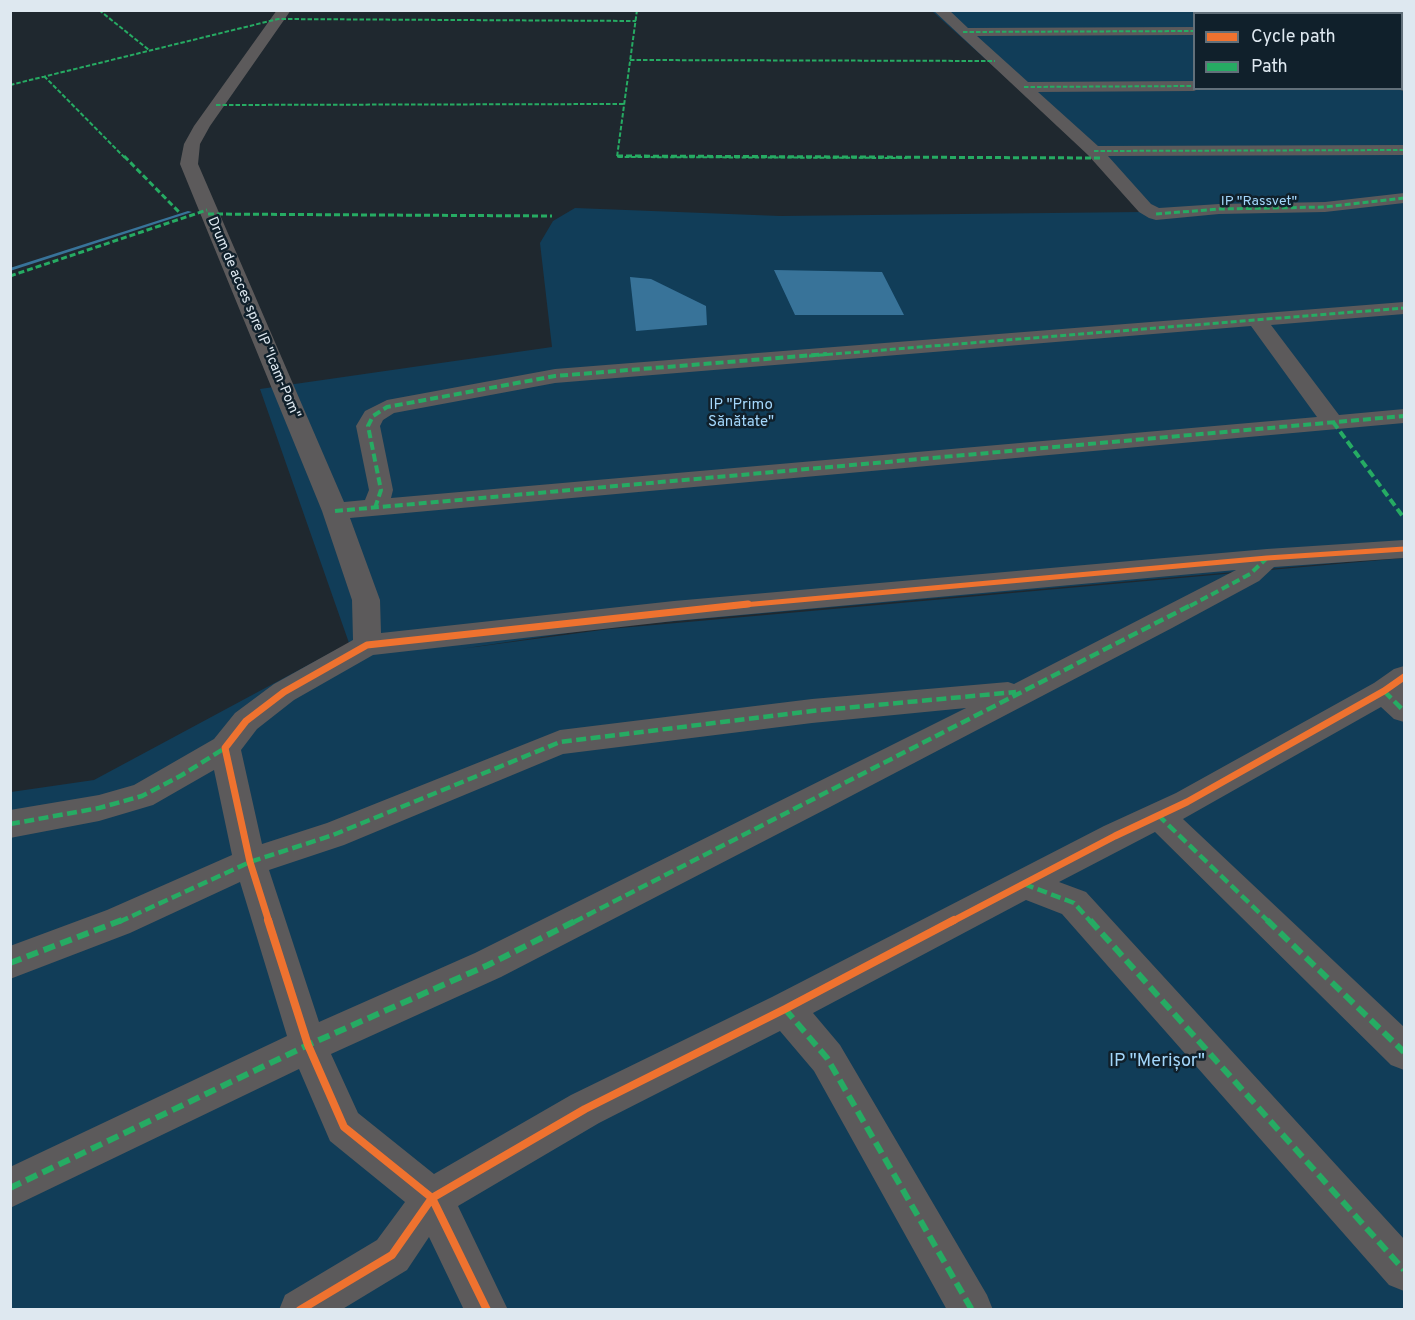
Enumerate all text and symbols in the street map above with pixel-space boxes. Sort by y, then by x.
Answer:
legend [1193,12,1403,90]
text: Cycle path [1251,26,1336,49]
text: Path [1251,56,1288,79]
park label: IP "Rassvet" [1221,194,1297,210]
street label: Drum de acces spre IP "Icam-Pom" [203,215,303,421]
park label: IP "Primo Sănătate" [708,397,774,432]
park label: IP "Merișor" [1109,1051,1205,1073]

